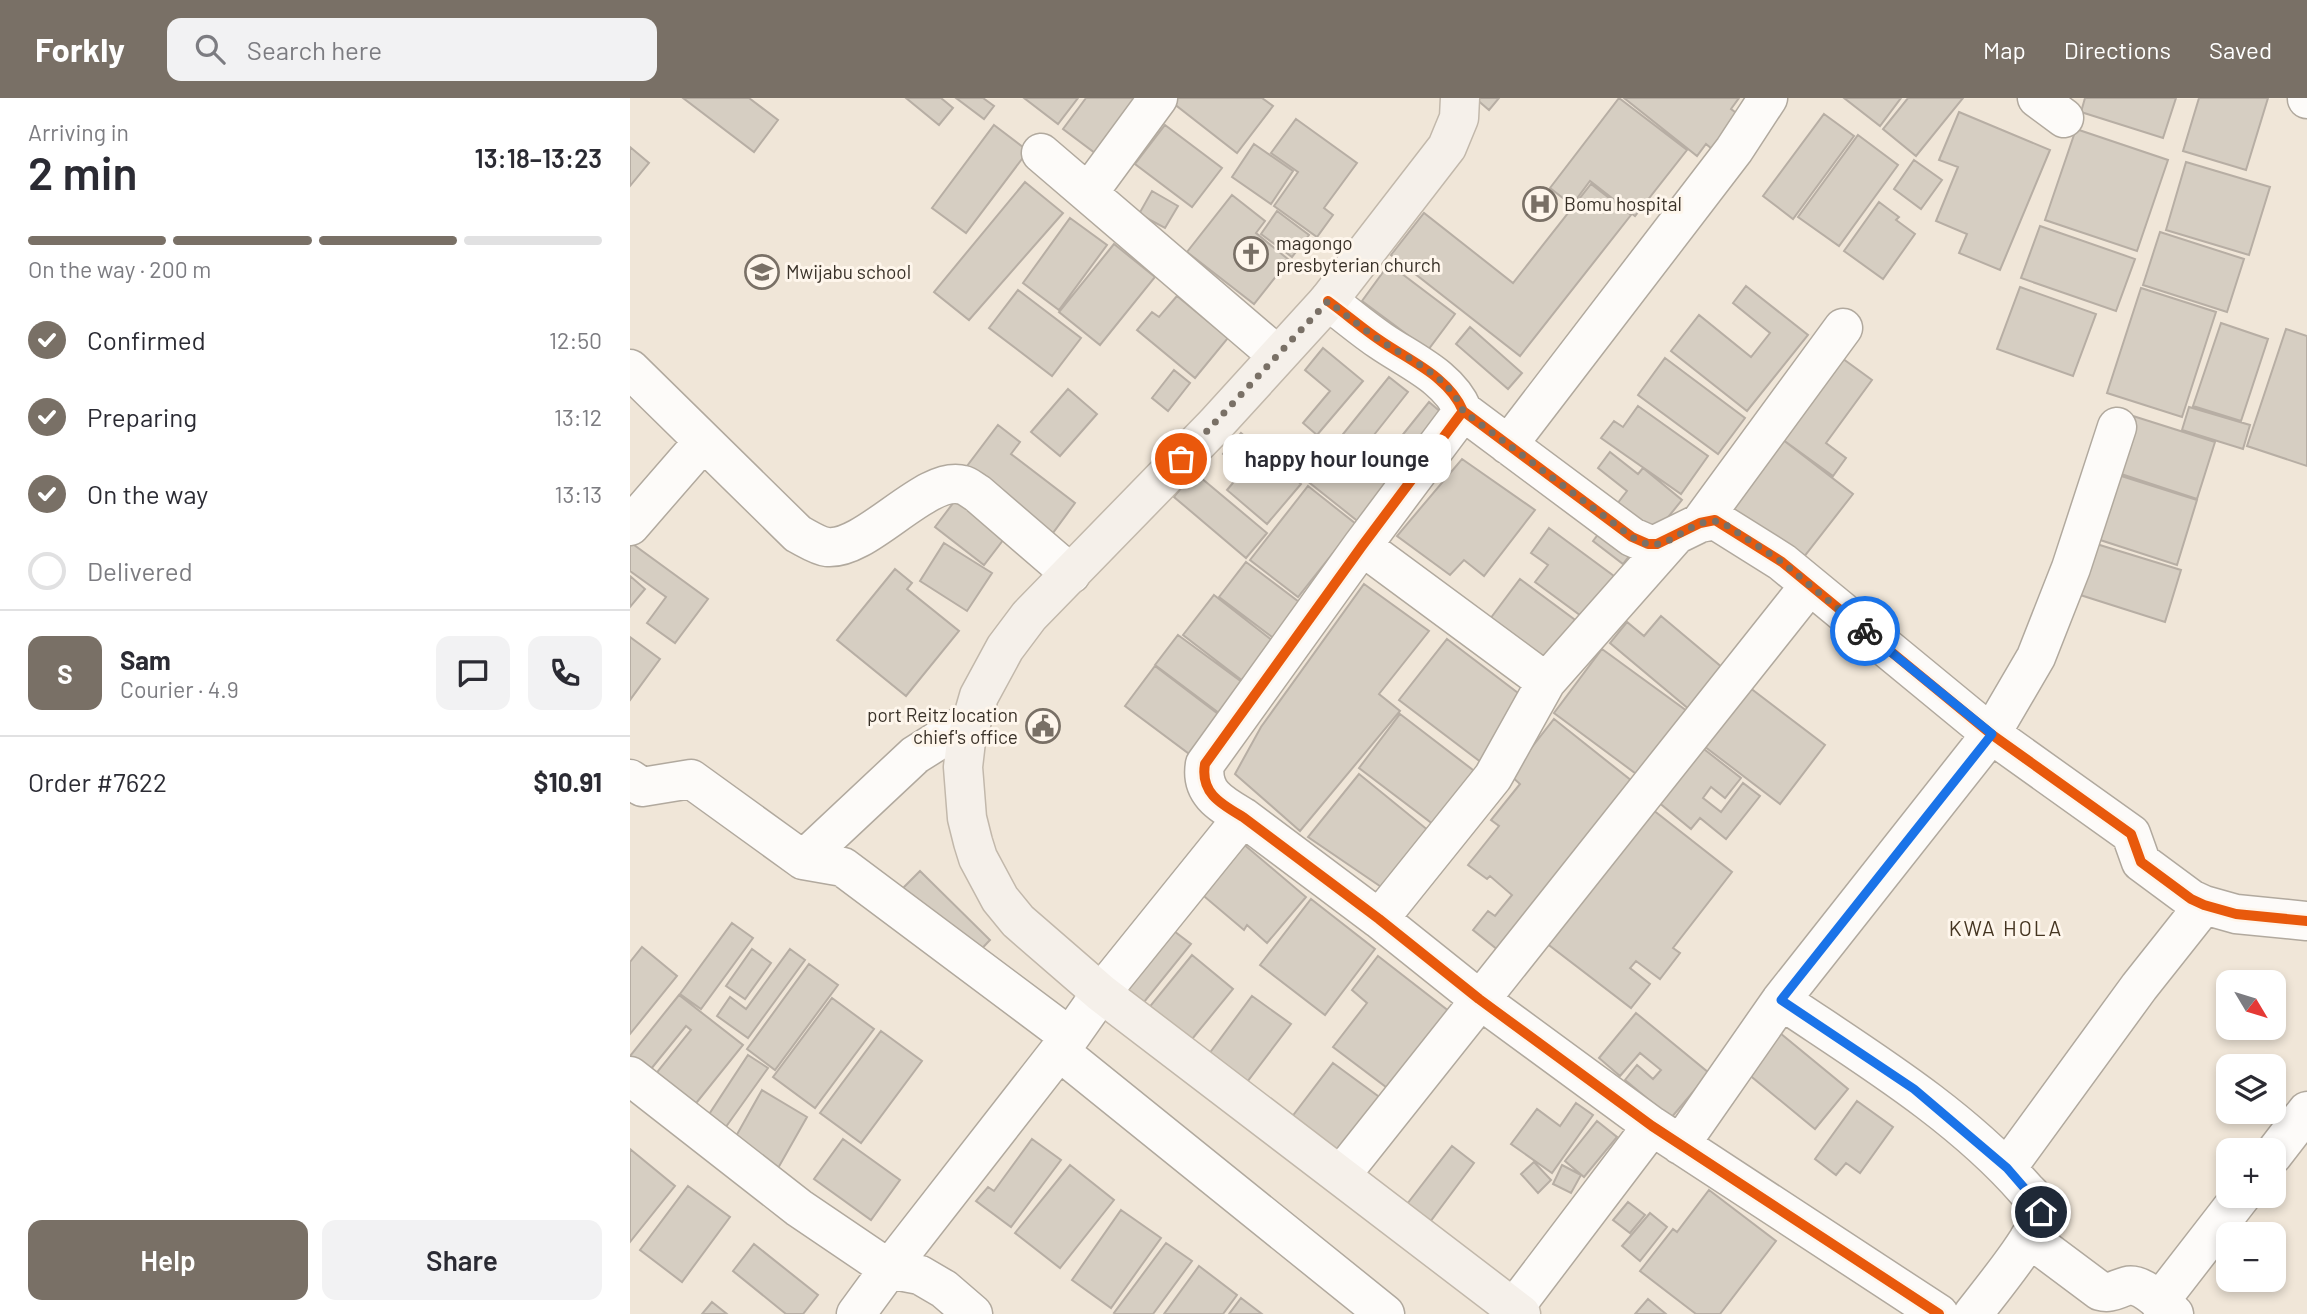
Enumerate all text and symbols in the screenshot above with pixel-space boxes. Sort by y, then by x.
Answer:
search box [167,18,657,81]
text: Forkly [35,29,125,69]
icon: search [191,30,229,68]
text: Search here [247,34,382,65]
text: Map [1983,35,2026,64]
text: Directions [2064,35,2171,64]
text: Saved [2209,35,2272,64]
text: Arriving in [28,118,129,146]
text: 13:18–13:23 [475,142,602,173]
text: 2 min [28,144,137,199]
hospital icon: Bomu hospital [1521,185,1559,223]
place label: Bomu hospital [1564,192,1682,215]
place label: magongo presbyterian church [1276,231,1441,276]
church icon: magongo presbyterian church [1232,235,1270,273]
school or university icon: Mwijabu school [743,253,781,291]
text: On the way · 200 m [28,255,211,283]
place label: Mwijabu school [786,260,911,283]
icon: check [28,321,66,359]
text: Confirmed [87,324,206,355]
text: 12:50 [549,326,602,354]
icon: check [28,398,66,436]
text: Preparing [87,401,197,432]
text: 13:12 [554,403,602,431]
pin [1151,429,1211,489]
callout: happy hour lounge [1223,434,1450,484]
icon: bag [1162,440,1200,478]
text: happy hour lounge [1244,444,1430,472]
icon: check [28,475,66,513]
text: On the way [87,478,208,509]
text: 13:13 [554,480,602,508]
text: Delivered [87,555,193,586]
courier [1830,596,1900,666]
icon: bike [1846,612,1884,650]
button: chat [436,636,510,710]
button: phone [528,636,602,710]
text: Sam [120,644,171,675]
text: S [57,658,73,689]
text: Courier · 4.9 [120,675,239,703]
place label: port Reitz location chief's office [867,703,1018,748]
public building icon: port Reitz location chief's office [1024,707,1062,745]
text: Order #7622 [28,766,167,797]
text: $10.91 [534,766,602,797]
district label: KWA HOLA [1949,915,2063,940]
north arrow [2216,970,2286,1040]
map controls [2216,970,2286,1292]
button: layers [2216,1054,2286,1124]
button: + [2216,1138,2286,1208]
pin [2011,1182,2071,1242]
icon: home [2022,1193,2060,1231]
button: Help [28,1220,308,1300]
button: Share [322,1220,602,1300]
button: − [2216,1222,2286,1292]

